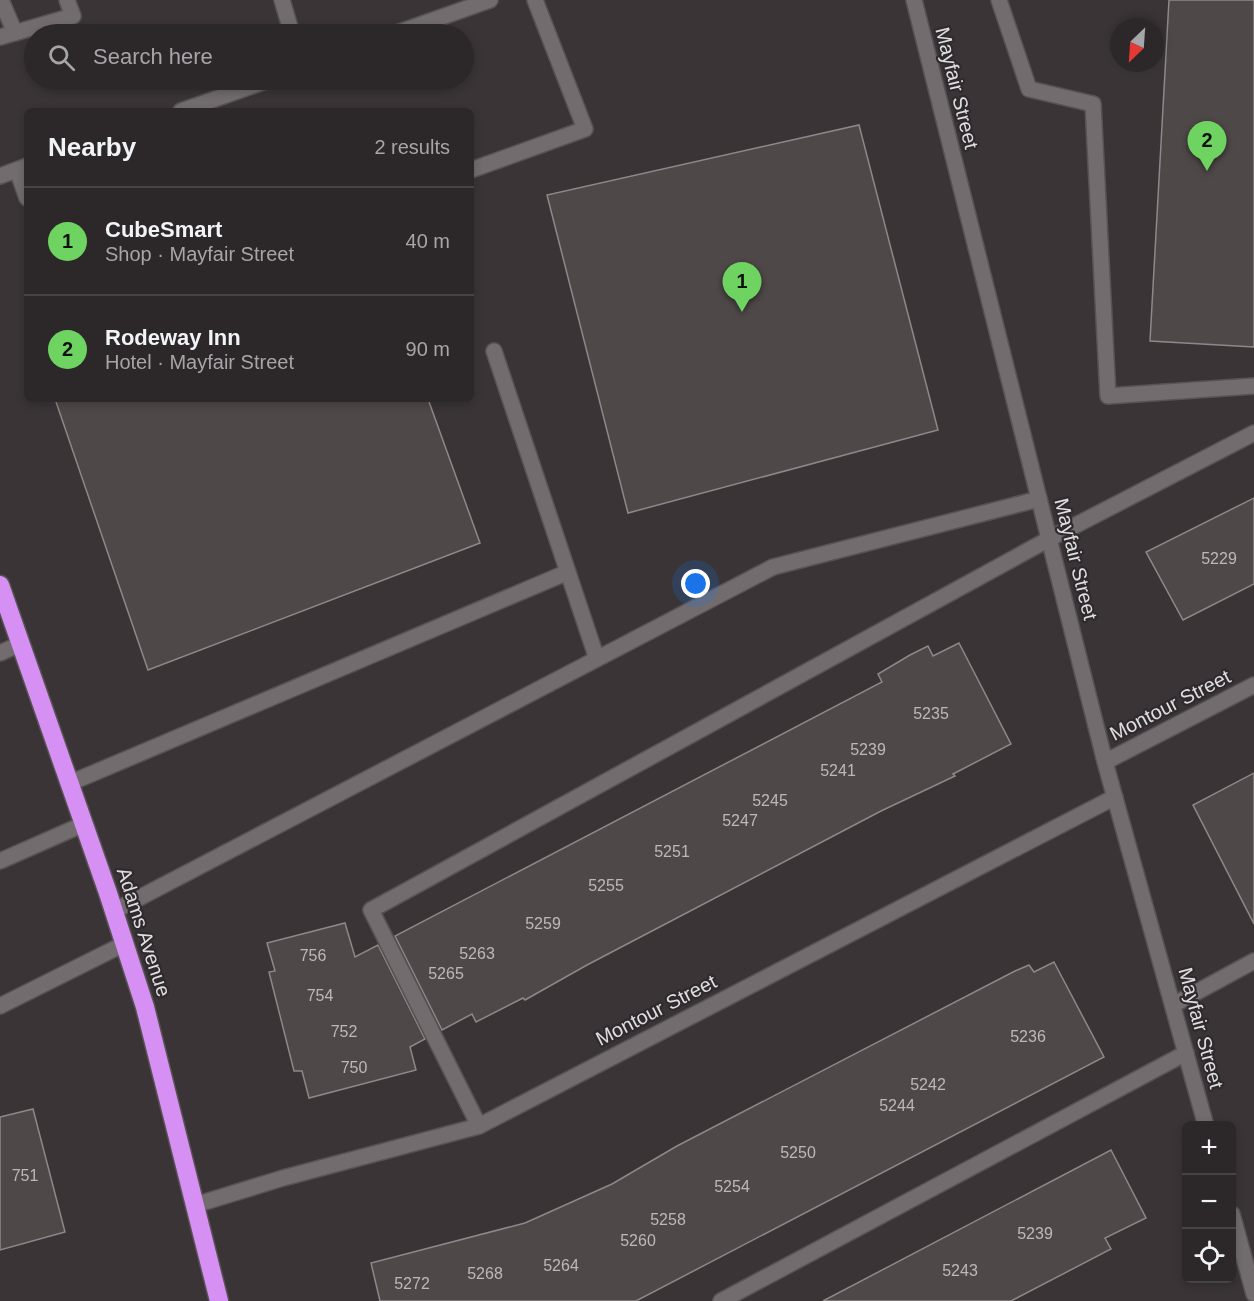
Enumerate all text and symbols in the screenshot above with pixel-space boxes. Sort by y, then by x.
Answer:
north arrow [1110,18,1164,72]
search box [24,24,474,90]
street label: Mayfair Street [931,25,983,151]
icon: search [45,41,78,74]
text: Search here [93,44,213,69]
pin: 2 [1188,122,1226,171]
text: Nearby [48,132,136,162]
text: 2 results [374,136,450,158]
text: CubeSmart [105,217,222,242]
text: 1 [62,230,73,252]
text: 40 m [406,230,450,252]
text: Shop · Mayfair Street [105,243,294,265]
pin: 1 [722,262,762,312]
text: Rodeway Inn [105,325,241,350]
text: 2 [62,338,73,360]
text: 90 m [406,338,450,360]
text: Hotel · Mayfair Street [105,351,294,373]
street label: Mayfair Street [1050,496,1102,622]
house number: 5229 [1201,550,1237,567]
your location [681,569,710,598]
street label: Montour Street [1106,665,1234,745]
house number: 5235 [913,705,949,722]
house number: 5239 [850,741,886,758]
house number: 5241 [820,762,856,779]
house number: 5245 [752,792,788,809]
house number: 5247 [722,812,758,829]
house number: 5251 [654,843,690,860]
street label: Adams Avenue [113,865,175,999]
house number: 5255 [588,877,624,894]
house number: 5259 [525,915,561,932]
house number: 5263 [459,945,495,962]
house number: 756 [300,947,326,964]
house number: 5265 [428,965,464,982]
street label: Mayfair Street [1174,965,1228,1091]
street label: Montour Street [592,970,720,1050]
house number: 754 [307,987,333,1004]
house number: 752 [331,1023,357,1040]
house number: 5236 [1010,1028,1046,1045]
house number: 750 [341,1059,367,1076]
house number: 5242 [910,1076,946,1093]
house number: 5244 [879,1097,915,1114]
map controls [1182,1121,1236,1283]
button: + [1182,1121,1236,1175]
house number: 5250 [780,1144,816,1161]
house number: 751 [12,1167,38,1184]
button: − [1182,1175,1236,1229]
house number: 5254 [714,1178,750,1195]
house number: 5258 [650,1211,686,1228]
house number: 5239 [1017,1225,1053,1242]
button: locate [1182,1229,1236,1283]
house number: 5260 [620,1232,656,1249]
house number: 5264 [543,1257,579,1274]
house number: 5243 [942,1262,978,1279]
house number: 5268 [467,1265,503,1282]
house number: 5272 [394,1275,430,1292]

